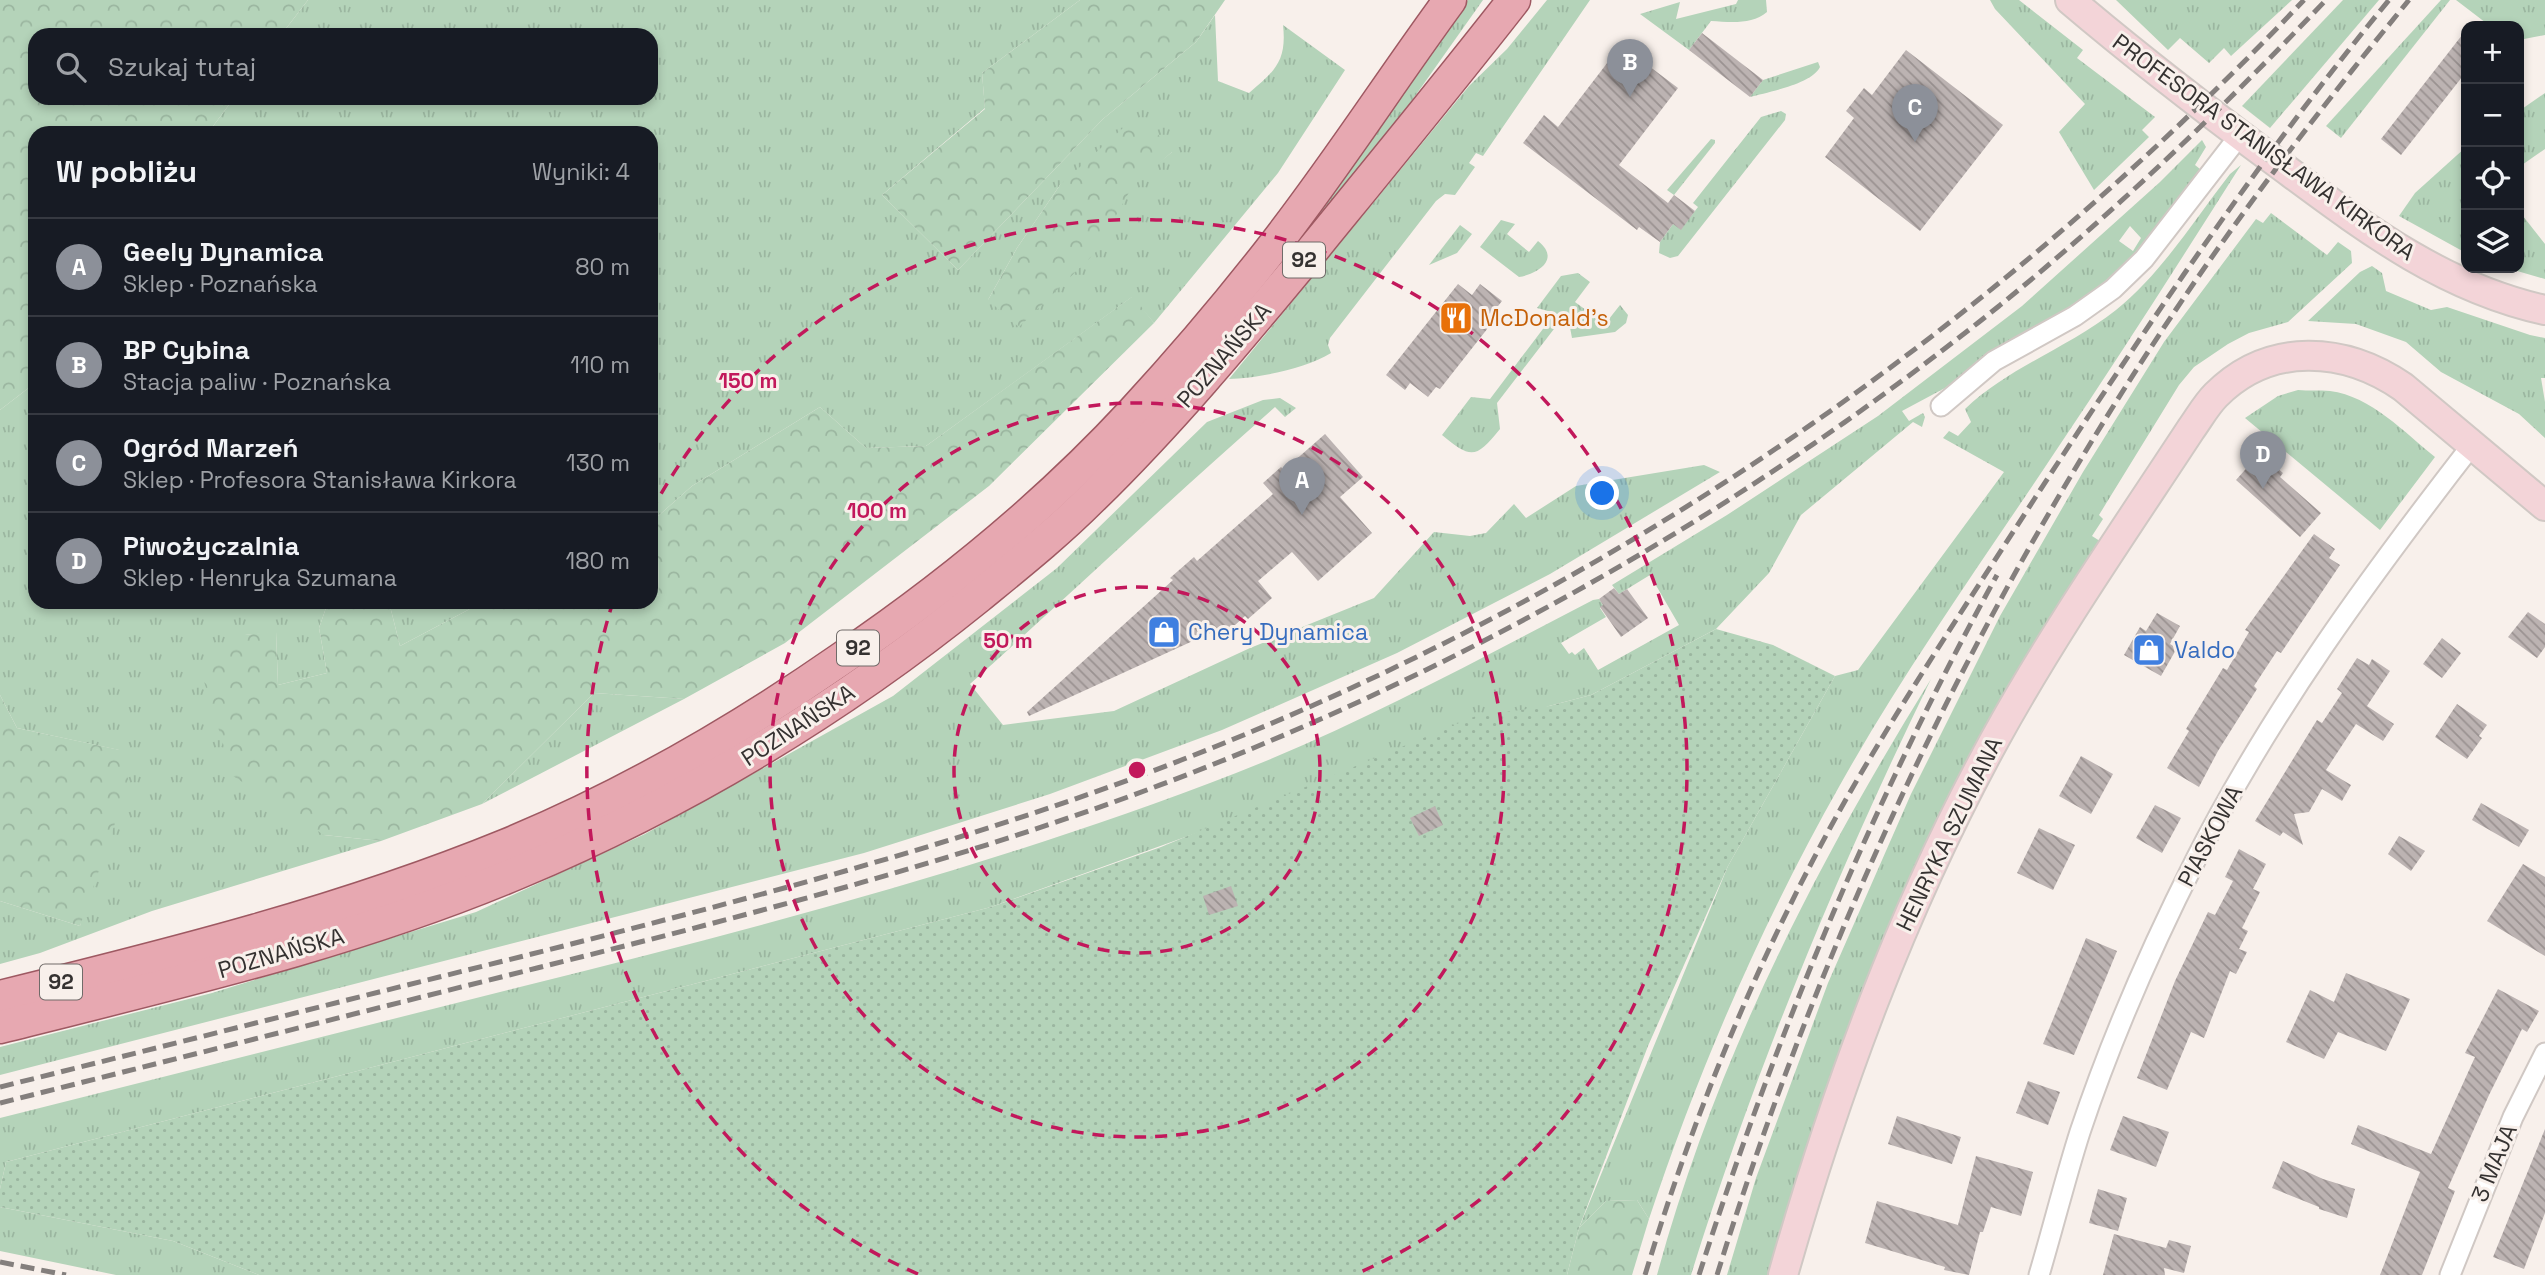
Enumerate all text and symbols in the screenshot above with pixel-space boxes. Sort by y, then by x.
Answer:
map controls [2461,21,2524,273]
button: + [2461,21,2524,84]
street label: PROFESORA STANISŁAWA KIRKORA [2107,27,2421,267]
search box [28,28,658,105]
pin: B [1607,39,1653,97]
icon: search [52,48,90,86]
text: Szukaj tutaj [108,50,256,84]
pin: C [1892,84,1938,142]
button: − [2461,84,2524,147]
button: locate [2461,147,2524,210]
text: W pobliżu [56,152,197,191]
text: Wyniki: 4 [532,157,630,187]
button: layers [2461,210,2524,273]
text: Geely Dynamica [123,235,324,269]
road number: 92 [1283,243,1325,278]
text: A [72,252,86,282]
text: 80 m [575,252,630,282]
text: Sklep · Poznańska [123,269,318,299]
street label: POZNAŃSKA [1170,296,1278,414]
restaurant icon: McDonald's [1437,299,1475,337]
place label: McDonald's [1480,303,1609,333]
text: BP Cybina [123,333,250,367]
text: B [71,350,87,380]
text: 110 m [570,350,630,380]
text: Stacja paliw · Poznańska [123,367,391,397]
text: 150 m [719,367,777,394]
text: Ogród Marzeń [123,431,299,465]
pin: D [2240,431,2286,489]
text: C [72,448,86,478]
text: 130 m [566,448,630,478]
pin: A [1279,457,1325,515]
text: Sklep · Profesora Stanisława Kirkora [123,465,517,495]
your location [1585,476,1619,510]
text: 100 m [847,497,907,524]
text: Piwożyczalnia [123,529,300,563]
text: D [71,546,87,576]
text: 180 m [566,546,630,576]
text: Sklep · Henryka Szumana [123,563,397,593]
shop icon: Chery Dynamica [1145,613,1183,651]
place label: Chery Dynamica [1188,617,1368,647]
text: 50 m [983,627,1033,654]
road number: 92 [837,630,879,666]
shop icon: Valdo [2130,631,2168,669]
place label: Valdo [2174,635,2235,665]
street label: POZNAŃSKA [735,677,861,773]
street label: HENRYKA SZUMANA [1889,732,2009,936]
centre of rings [1125,758,1149,782]
street label: PIASKOWA [2171,780,2249,892]
street label: POZNAŃSKA [214,921,348,985]
road number: 92 [40,964,82,1000]
street label: 3 MAJA [2464,1120,2524,1206]

